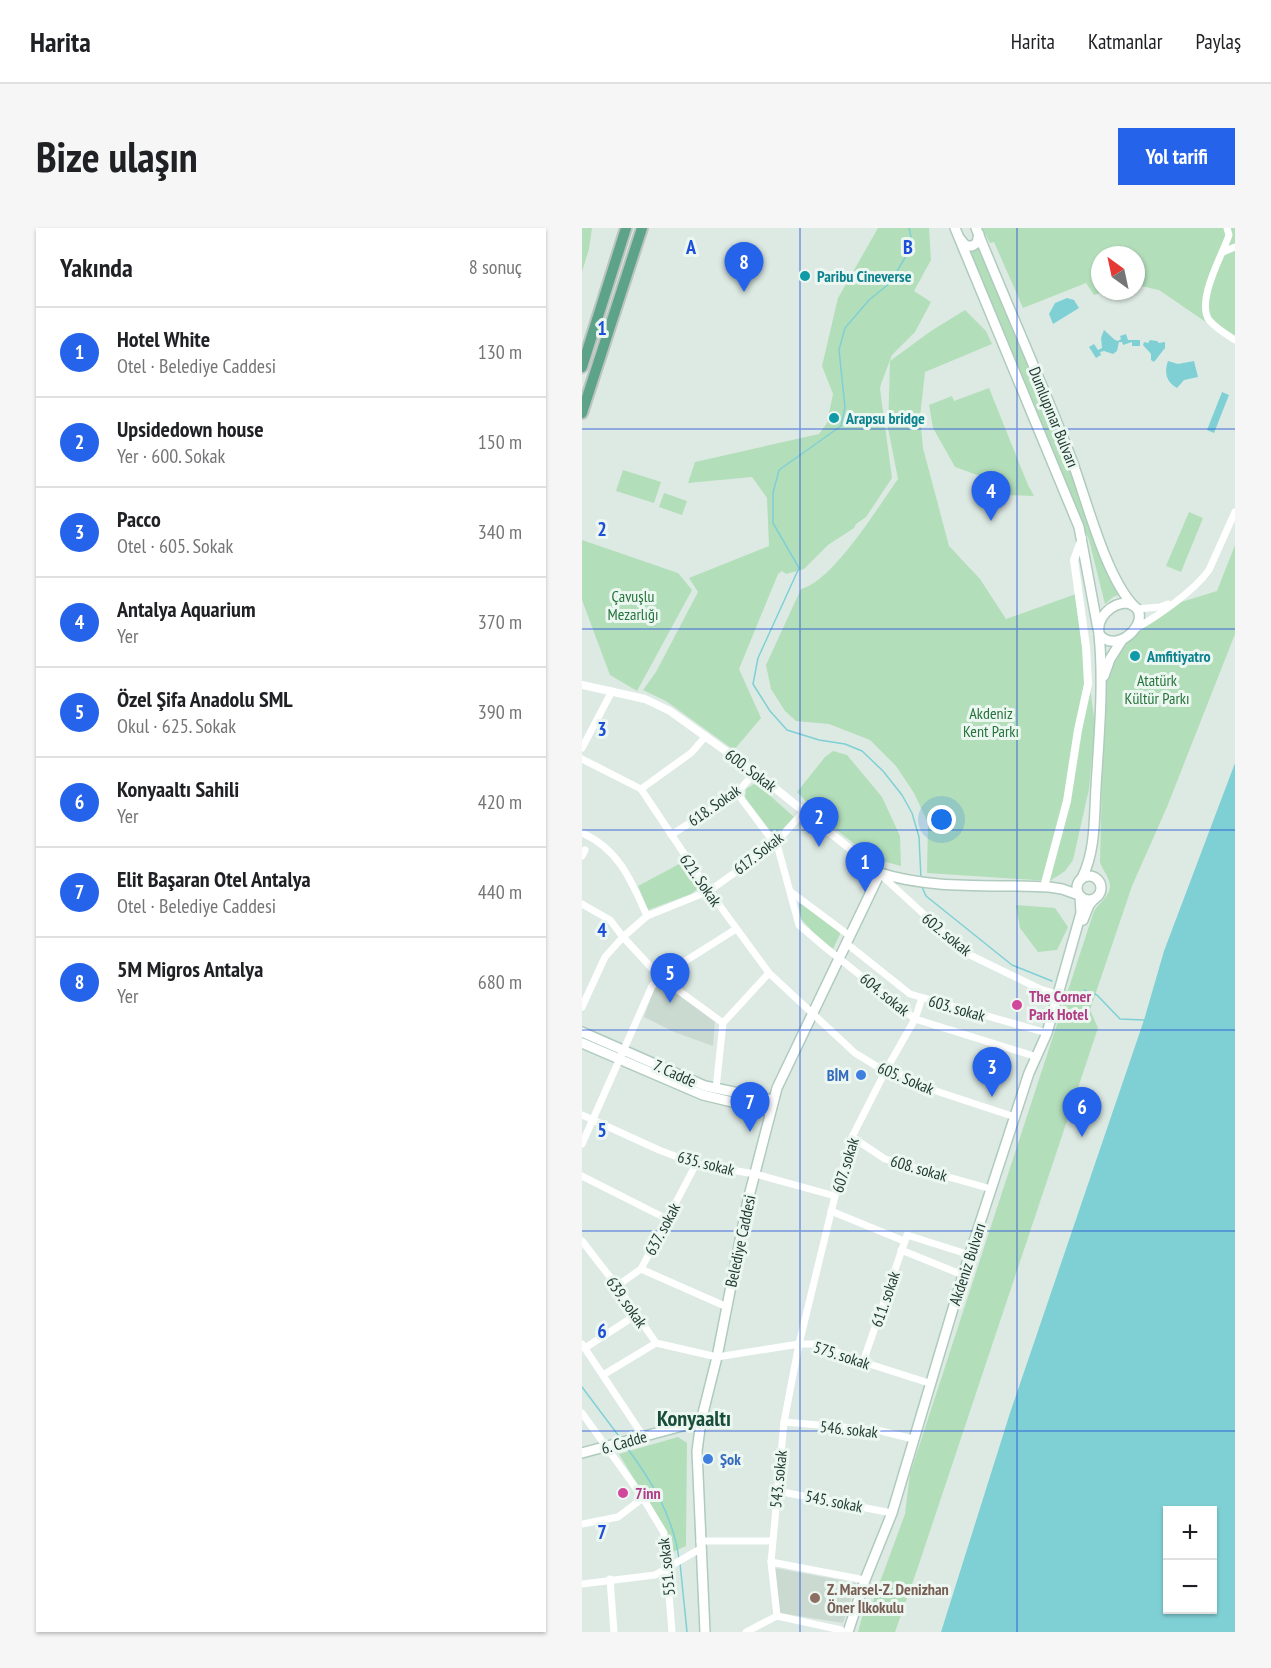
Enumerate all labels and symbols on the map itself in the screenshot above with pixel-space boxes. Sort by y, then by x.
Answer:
text: A [685,234,697,260]
text: B [903,234,913,260]
pin: 8 [724,242,764,292]
north arrow [1091,246,1145,300]
place label: Paribu Cineverse [817,266,912,286]
marker: Paribu Cineverse [798,269,812,283]
text: 1 [597,315,607,341]
street label: Dumlupınar Bulvarı [1025,364,1083,470]
place label: Arapsu bridge [845,408,925,428]
marker: Arapsu bridge [827,411,841,425]
pin: 4 [972,472,1010,521]
text: 2 [597,516,607,542]
park label: Çavuşlu Mezarlığı [608,586,658,624]
place label: Amfitiyatro [1146,646,1211,666]
marker: Amfitiyatro [1128,649,1142,663]
park label: Atatürk Kültür Parkı [1125,670,1189,708]
park label: Akdeniz Kent Parkı [963,703,1019,741]
text: 3 [597,716,607,742]
street label: 600. Sokak [721,744,781,796]
street label: 618. Sokak [684,779,745,830]
pin: 2 [800,798,838,847]
your location [927,805,956,834]
street label: 617. Sokak [729,827,788,879]
pin: 1 [846,842,884,892]
street label: 621. Sokak [676,850,727,911]
street label: 602. sokak [918,908,976,960]
text: 4 [597,917,607,943]
pin: 5 [650,954,689,1003]
street label: 604. sokak [856,968,914,1020]
place label: The Corner Park Hotel [1029,986,1091,1024]
street label: 603. sokak [926,990,988,1026]
marker: The Corner Park Hotel [1010,998,1024,1012]
pin: 3 [972,1048,1012,1097]
street label: 7. Cadde [650,1055,700,1091]
street label: 605. Sokak [875,1057,938,1099]
place label: BİM [827,1065,849,1085]
marker: BİM [854,1068,868,1082]
pin: 7 [730,1082,770,1132]
pin: 6 [1062,1088,1102,1137]
text: 5 [597,1117,607,1143]
street label: 607. sokak [827,1134,863,1195]
street label: 635. sokak [675,1146,737,1180]
street label: 608. sokak [888,1150,950,1186]
street label: Belediye Caddesi [720,1193,760,1289]
street label: 637. sokak [640,1199,684,1259]
street label: Akdeniz Bulvarı [944,1220,990,1308]
street label: 611. sokak [866,1268,904,1330]
street label: 639. sokak [602,1272,652,1332]
street label: 575. sokak [811,1337,873,1374]
district label: Konyaaltı [657,1404,731,1432]
street label: 546. sokak [819,1416,880,1442]
street label: 6. Cadde [599,1426,649,1458]
street label: 543. sokak [765,1448,791,1509]
place label: Şok [720,1449,741,1469]
marker: Şok [701,1452,715,1466]
place label: 7inn [635,1483,661,1503]
marker: 7inn [616,1486,630,1500]
street label: 545. sokak [804,1486,865,1516]
text: 7 [597,1519,607,1545]
street label: 551. sokak [653,1536,679,1597]
place label: Z. Marsel-Z. Denizhan Öner İlkokulu [827,1579,949,1617]
marker: Z. Marsel-Z. Denizhan Öner İlkokulu [808,1591,822,1605]

